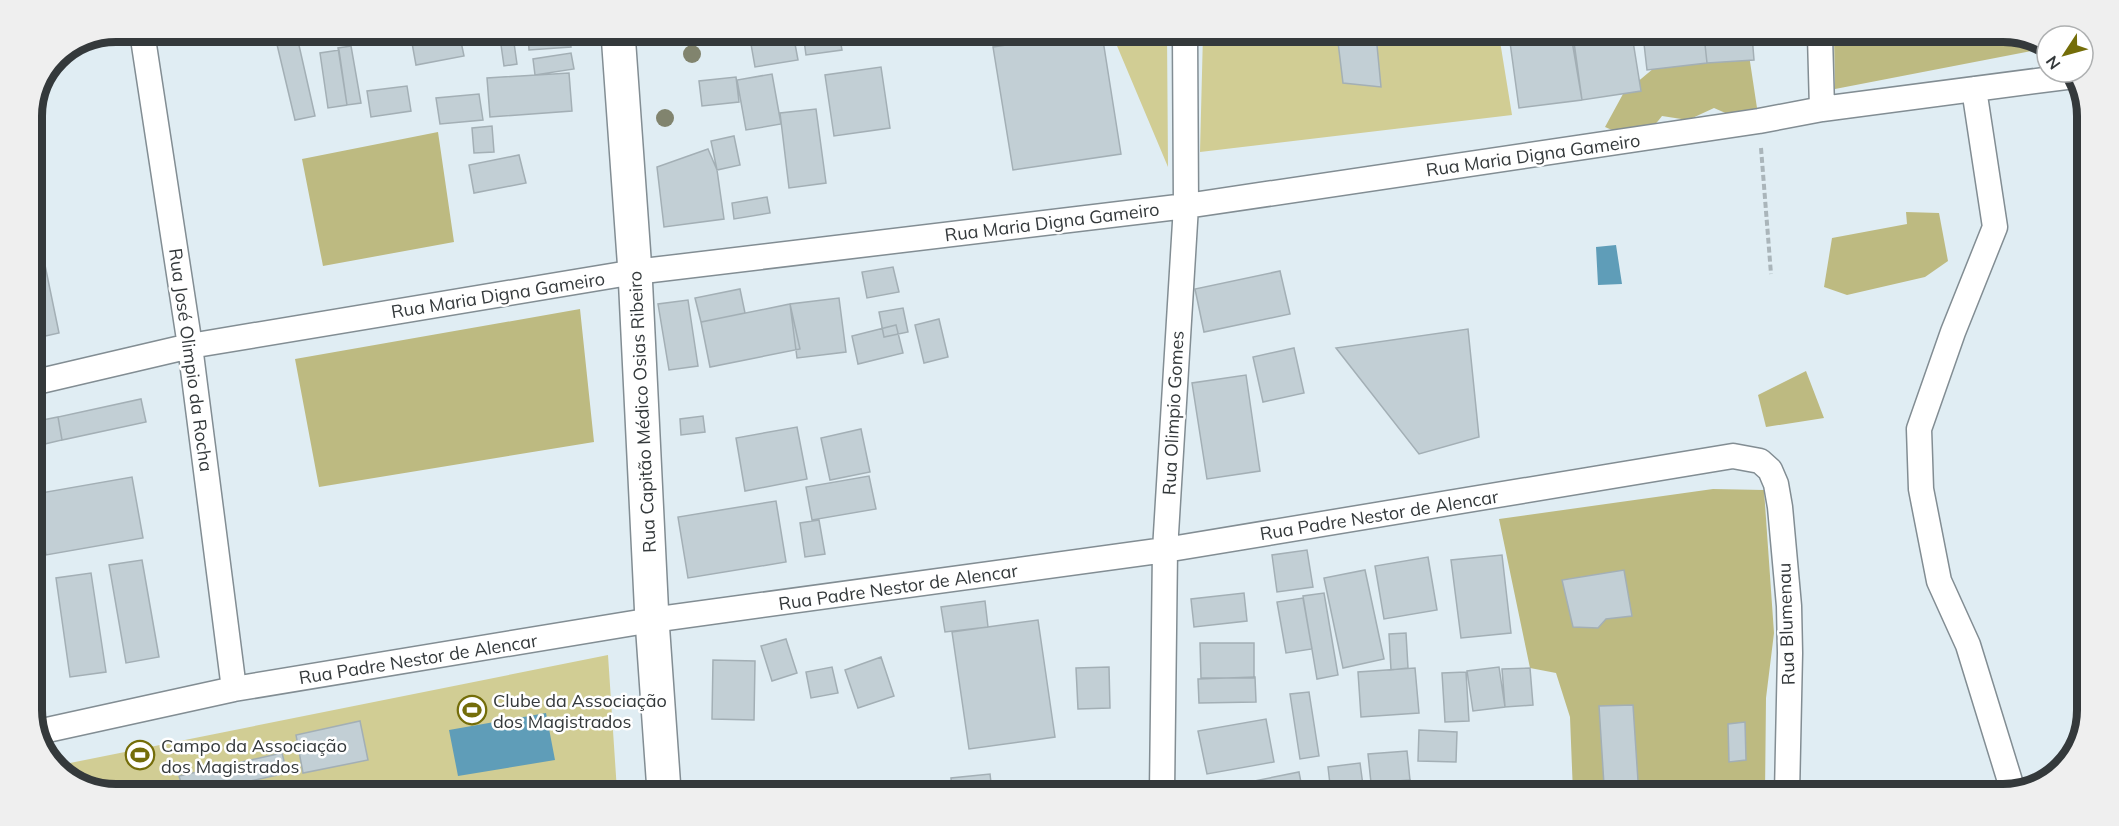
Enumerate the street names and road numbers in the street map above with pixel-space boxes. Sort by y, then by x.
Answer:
street label: Rua Maria Digna Gameiro [1424,129,1642,181]
street label: Rua Maria Digna Gameiro [943,197,1161,247]
street label: Rua José Olimpio da Rocha [164,247,218,473]
street label: Rua Maria Digna Gameiro [389,267,607,323]
street label: Rua Capitão Médico Osias Ribeiro [623,270,661,554]
street label: Rua Olimpio Gomes [1157,330,1189,496]
street label: Rua Padre Nestor de Alencar [1258,485,1500,545]
street label: Rua Padre Nestor de Alencar [777,559,1020,615]
street label: Rua Blumenau [1772,562,1800,686]
street label: Rua Padre Nestor de Alencar [297,629,539,689]

